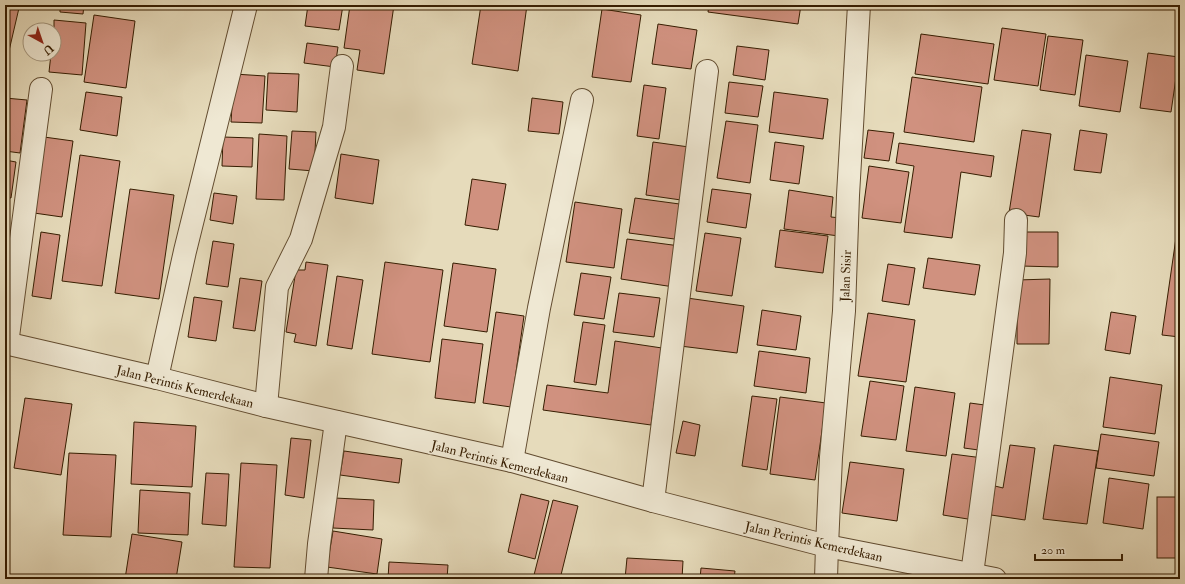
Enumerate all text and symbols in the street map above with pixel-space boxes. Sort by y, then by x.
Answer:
north arrow [22,22,62,62]
text: U [40,41,56,58]
street label: Jalan Sisir [837,250,855,303]
street label: Jalan Perintis Kemerdekaan [114,362,255,412]
street label: Jalan Perintis Kemerdekaan [429,437,570,487]
street label: Jalan Perintis Kemerdekaan [742,518,884,566]
scale bar [1035,536,1122,562]
text: 20 m [1041,543,1066,558]

